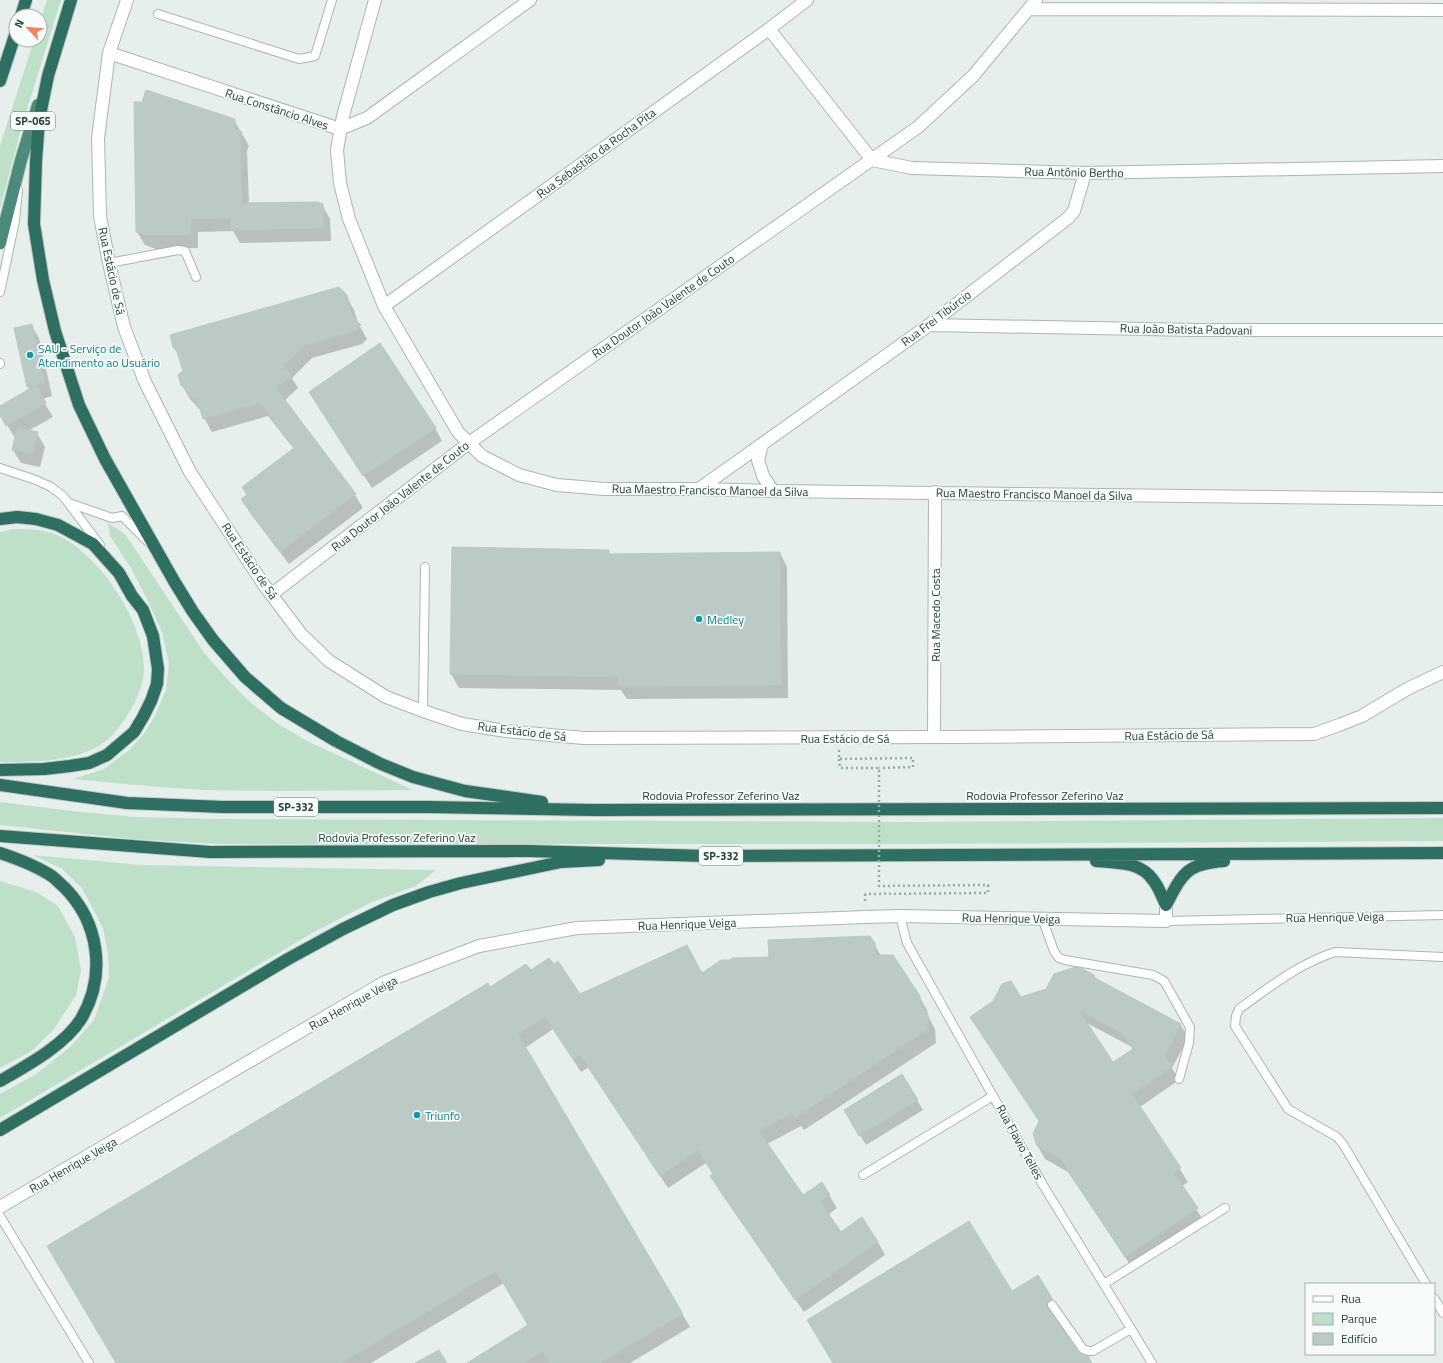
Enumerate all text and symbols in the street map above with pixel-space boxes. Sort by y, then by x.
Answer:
north arrow [8,8,48,48]
text: N [10,17,28,31]
street label: Rua Constâncio Alves [223,83,332,135]
street label: Rua Sebastião da Rocha Pita [532,103,660,203]
road number: SP-065 [11,112,55,130]
street label: Rua Antônio Bertho [1024,162,1124,182]
street label: Rua Estácio de Sá [93,225,131,317]
street label: Rua Doutor João Valente de Couto [588,249,738,363]
street label: Rua Frei Tibúrcio [897,285,975,351]
street label: Rua João Batista Padovani [1120,318,1252,340]
place label: SAU - Serviço de Atendimento ao Usuário [38,339,160,372]
marker: SAU - Serviço de Atendimento ao Usuário [25,350,35,360]
street label: Rua Doutor João Valente de Couto [327,436,473,556]
street label: Rua Maestro Francisco Manoel da Silva [612,479,808,501]
street label: Rua Maestro Francisco Manoel da Silva [936,483,1132,505]
street label: Rua Estácio de Sá [217,519,283,603]
street label: Rua Macedo Costa [926,568,945,662]
place label: Medley [707,610,744,629]
marker: Medley [694,614,704,624]
street label: Rua Estácio de Sá [477,716,567,746]
street label: Rua Estácio de Sá [1124,725,1214,745]
street label: Rua Estácio de Sá [800,729,890,748]
street label: Rodovia Professor Zeferino Vaz [642,786,800,805]
street label: Rodovia Professor Zeferino Vaz [966,786,1124,805]
road number: SP-332 [274,798,318,816]
street label: Rodovia Professor Zeferino Vaz [318,828,476,847]
road number: SP-332 [699,847,743,865]
street label: Rua Henrique Veiga [1286,907,1384,927]
street label: Rua Henrique Veiga [962,908,1060,928]
street label: Rua Henrique Veiga [637,913,737,935]
street label: Rua Henrique Veiga [305,971,401,1035]
street label: Rua Flavio Telles [992,1101,1049,1183]
place label: Triunfo [425,1106,460,1125]
marker: Triunfo [412,1110,422,1120]
street label: Rua Henrique Veiga [26,1132,120,1198]
legend [1305,1283,1435,1355]
text: Rua [1341,1289,1361,1308]
text: Parque [1341,1309,1377,1328]
text: Edifício [1341,1329,1377,1348]

